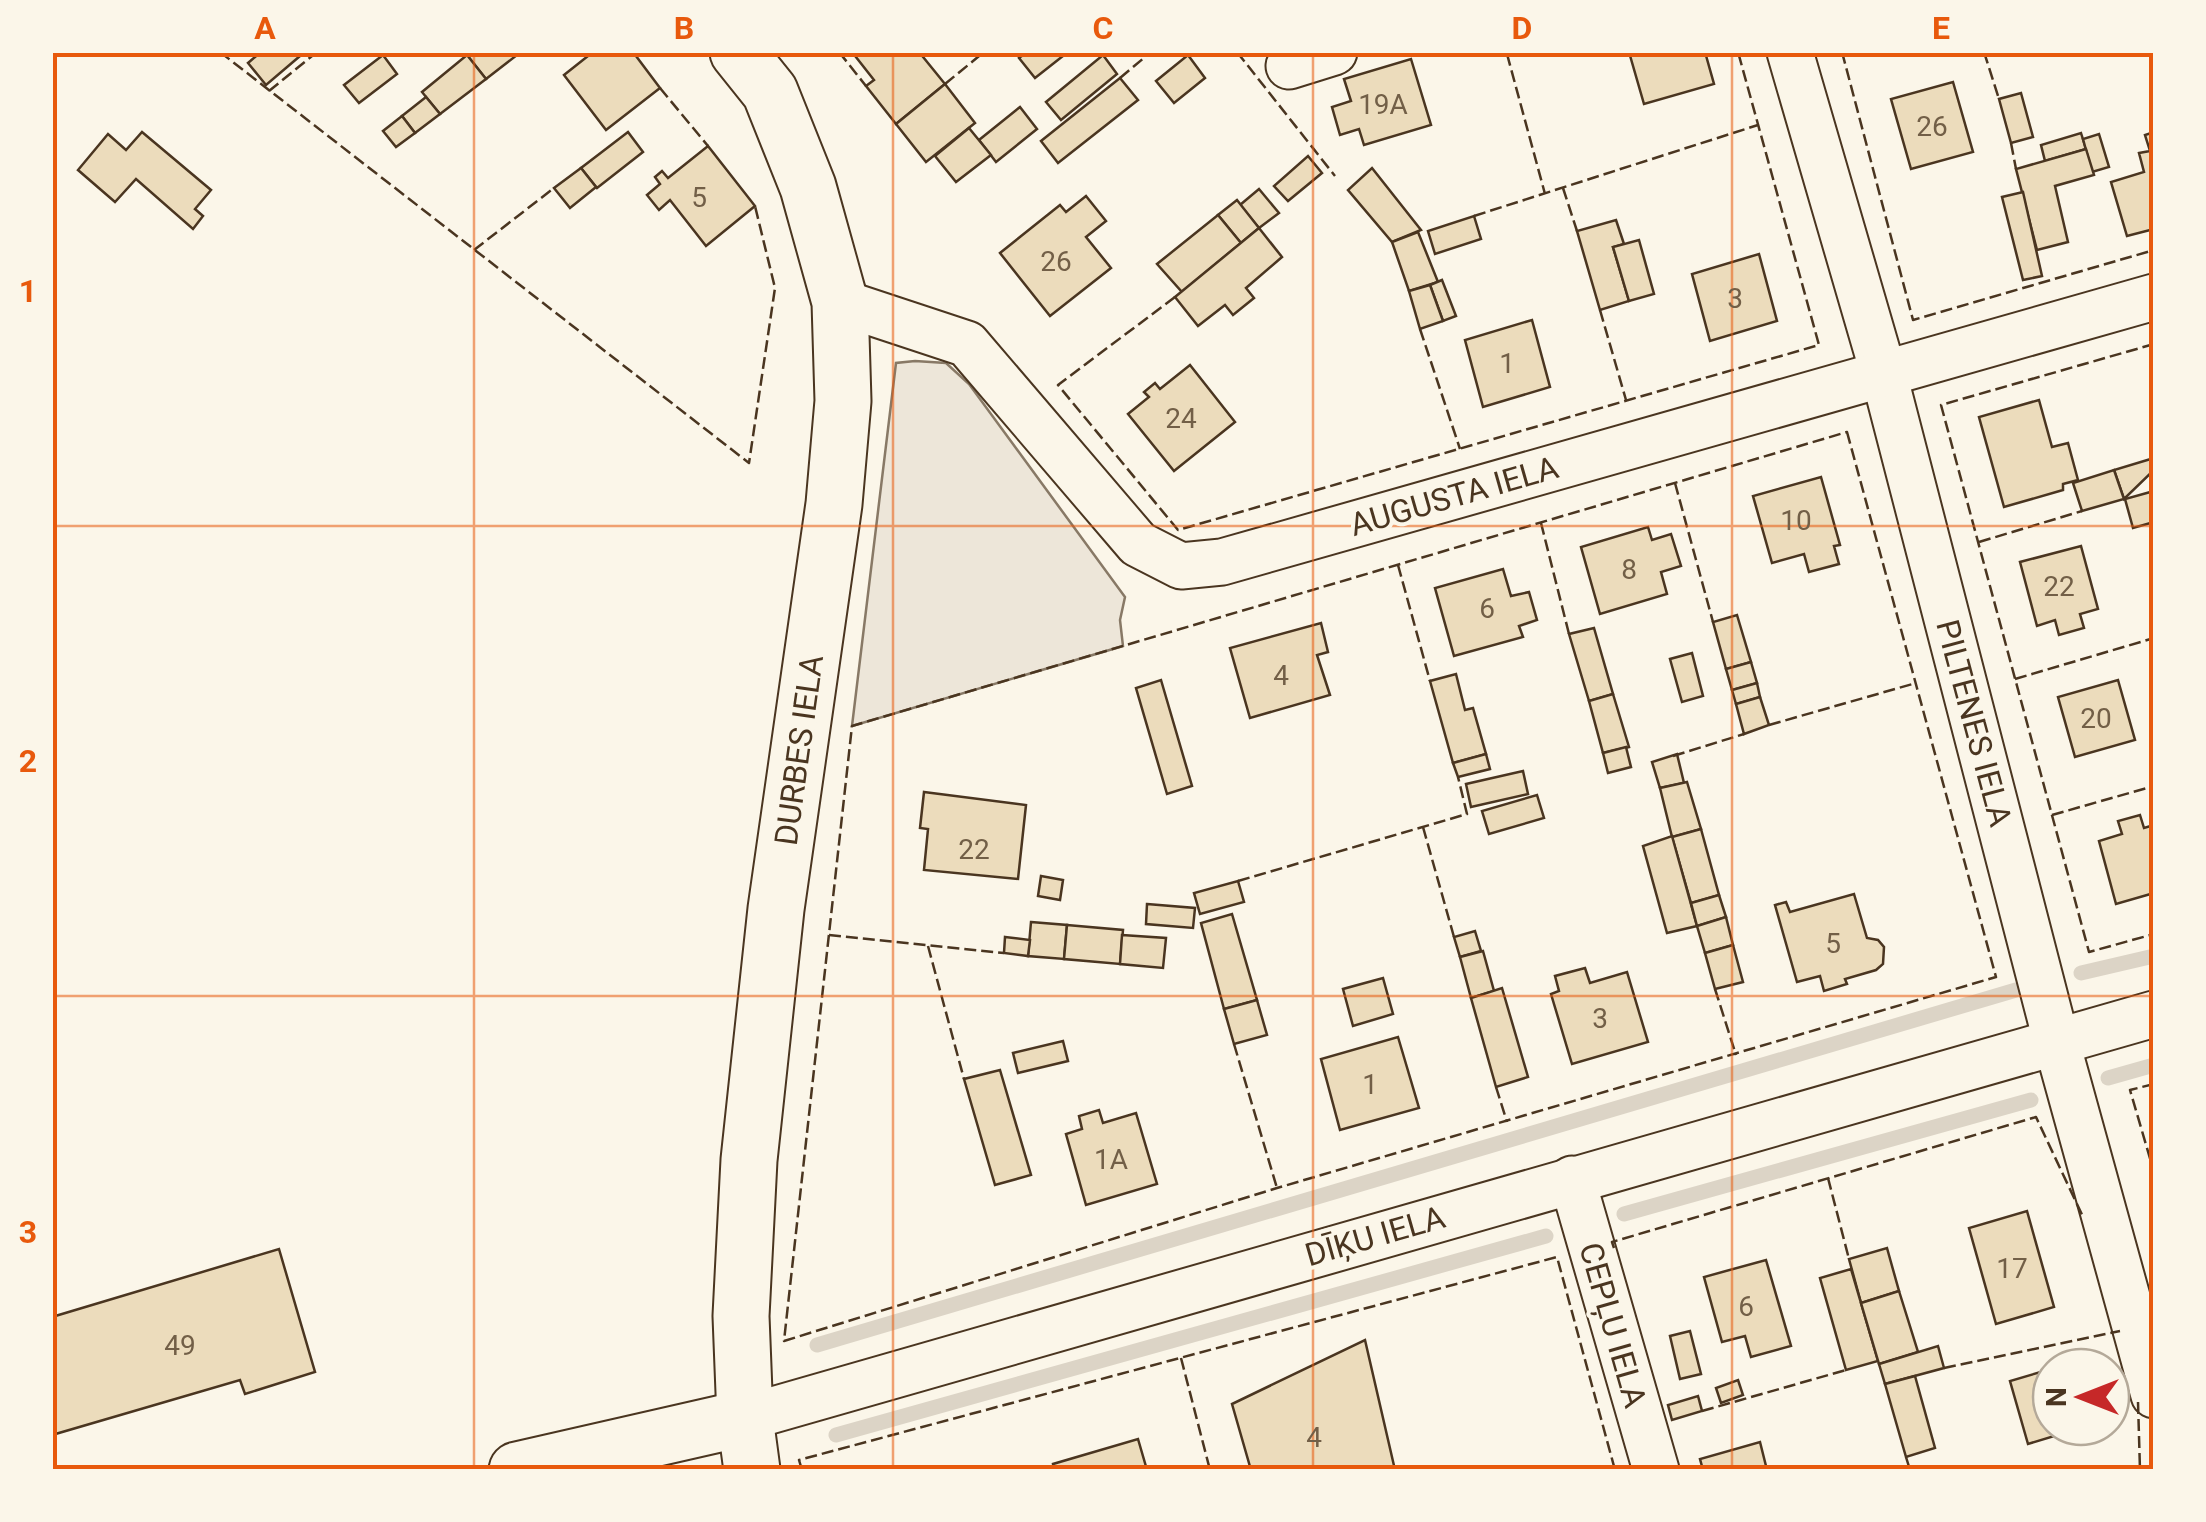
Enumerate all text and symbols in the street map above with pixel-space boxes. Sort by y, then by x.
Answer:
text: A [254,9,276,47]
text: B [674,9,694,47]
text: C [1093,9,1113,47]
text: D [1512,9,1532,47]
text: E [1932,9,1950,47]
house number: 19A [1358,88,1408,121]
house number: 26 [1916,110,1948,143]
house number: 5 [691,181,707,214]
house number: 26 [1040,245,1072,278]
text: 1 [19,272,37,310]
house number: 3 [1727,282,1743,315]
house number: 1 [1499,347,1515,380]
house number: 24 [1165,402,1197,435]
street label: AUGUSTA IELA [1345,448,1563,544]
house number: 10 [1780,504,1812,537]
house number: 8 [1621,553,1637,586]
house number: 22 [2043,570,2075,603]
house number: 6 [1479,592,1495,625]
street label: PILTENES IELA [1928,616,2020,831]
street label: DURBES IELA [767,652,831,848]
house number: 4 [1273,659,1289,692]
house number: 20 [2080,702,2112,735]
text: 2 [19,742,37,780]
house number: 22 [958,833,990,866]
house number: 5 [1825,927,1841,960]
house number: 3 [1592,1002,1608,1035]
house number: 1 [1362,1068,1378,1101]
house number: 1A [1094,1143,1128,1176]
street label: DĪĶU IELA [1301,1198,1449,1274]
text: 3 [19,1213,37,1251]
street label: CEPĻU IELA [1571,1238,1655,1412]
house number: 17 [1996,1252,2028,1285]
house number: 6 [1738,1290,1754,1323]
house number: 49 [164,1329,196,1362]
north arrow [2031,1347,2131,1447]
text: N [2040,1387,2073,1407]
house number: 4 [1306,1421,1322,1454]

